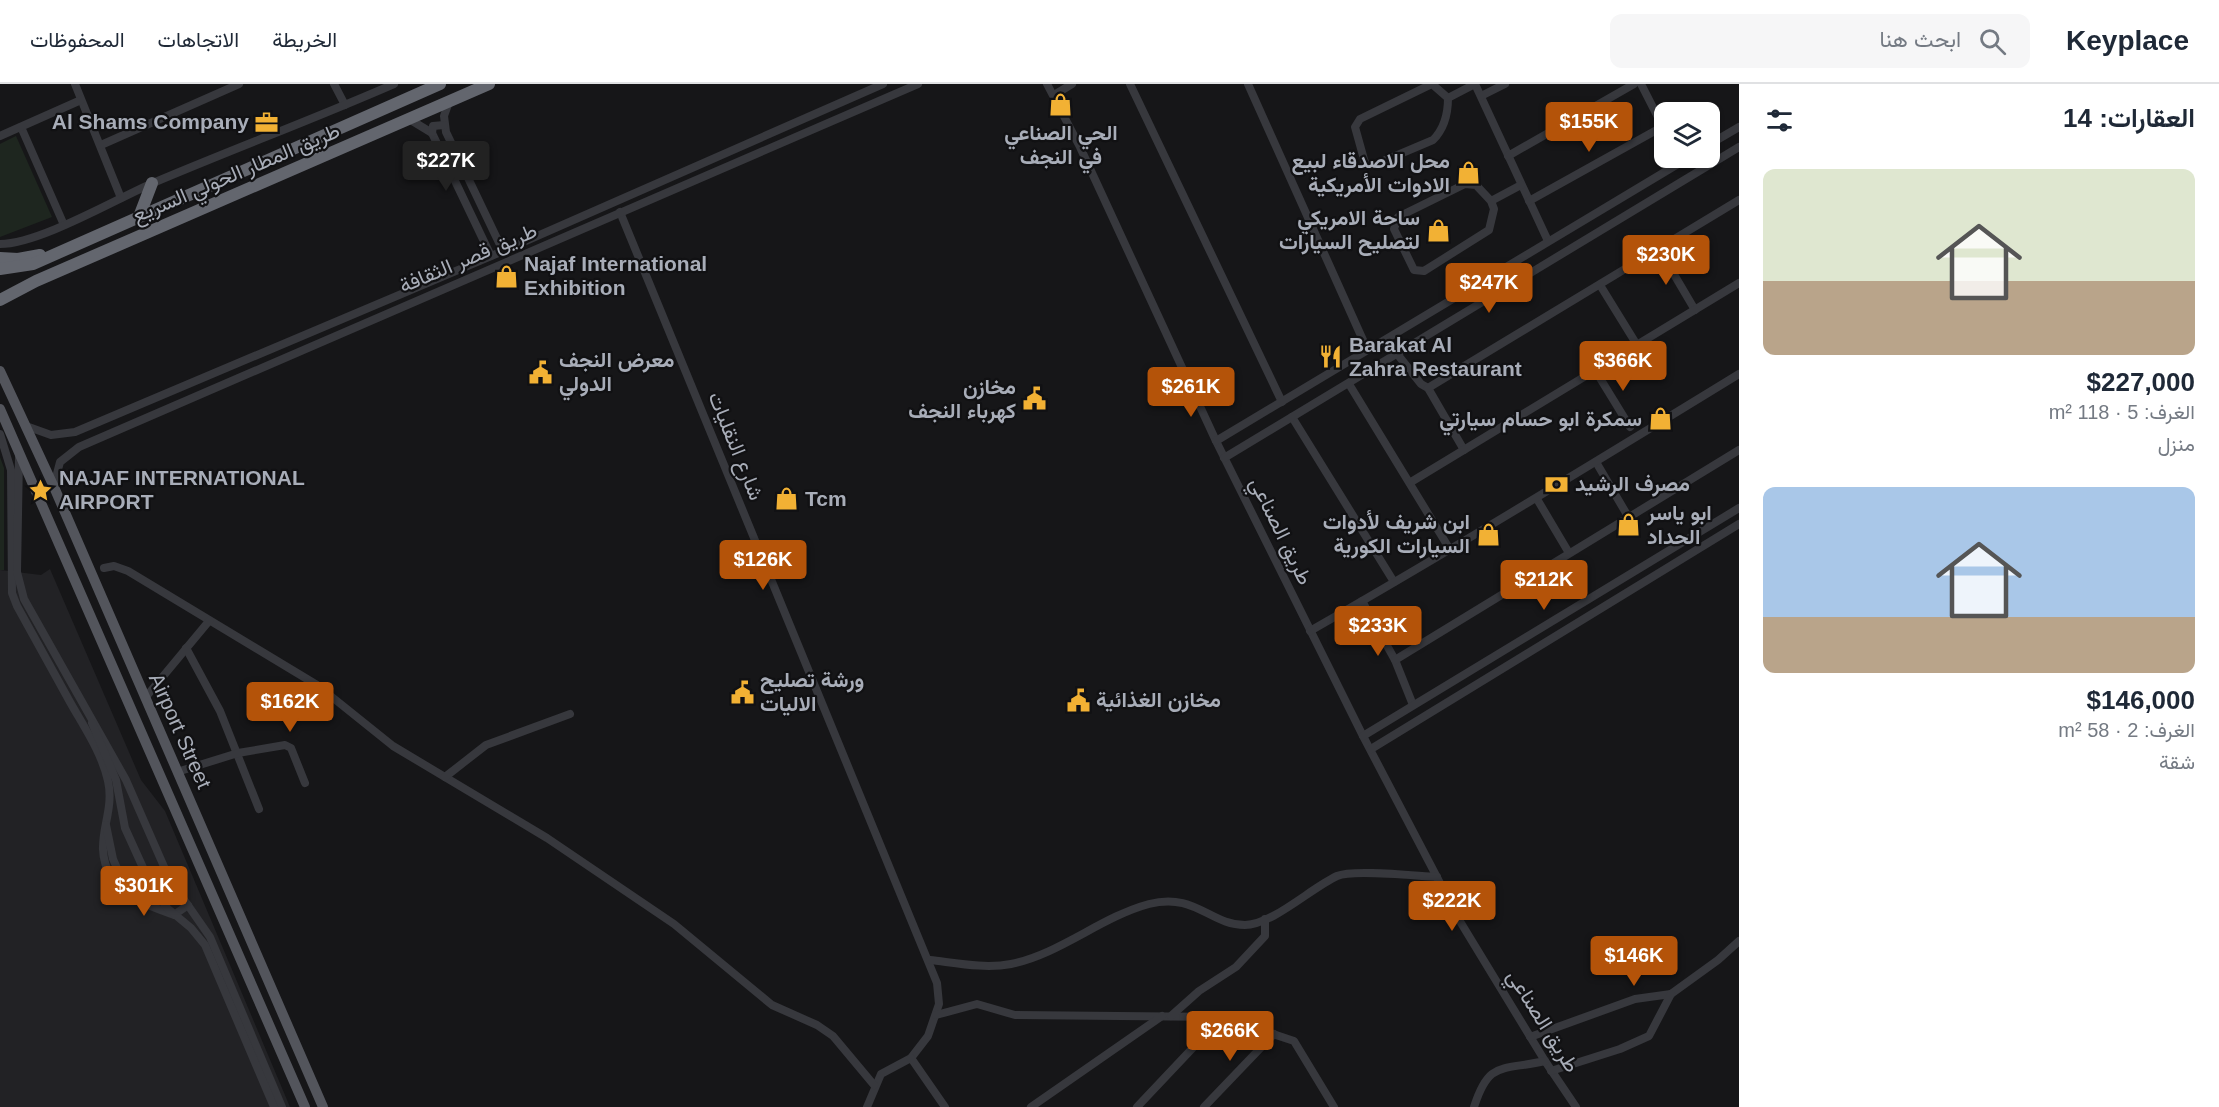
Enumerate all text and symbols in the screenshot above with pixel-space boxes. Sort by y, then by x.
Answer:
search box [1610,14,2030,68]
icon: search [1976,25,2009,58]
text: Keyplace [2066,25,2189,56]
text: ابحث هنا [1879,27,1961,52]
text: المحفوظات [30,28,125,51]
text: الاتجاهات [158,28,239,51]
text: الخريطة [272,28,337,51]
shop icon: الحي الصناعي في النجف [1048,92,1074,118]
pin: $155K [1547,102,1631,153]
map controls [1654,102,1720,168]
button: layers [1654,102,1720,168]
text: العقارات: 14 [2063,103,2195,133]
icon: filters [1763,104,1796,137]
office icon: Al Shams Company [254,109,280,135]
place label: Al Shams Company [52,110,249,133]
text: $155K [1560,110,1618,132]
street label: طريق المطار الحولي السريع [129,118,345,232]
place label: الحي الصناعي في النجف [1004,121,1118,174]
pin: $227K [404,141,488,192]
text: $227K [417,149,475,171]
place label: محل الاصدقاء لبيع الادوات الأمريكية [1291,149,1450,198]
shop icon: محل الاصدقاء لبيع الادوات الأمريكية [1455,160,1481,186]
place label: ساحة الامريكي لتصليح السيارات [1279,206,1420,256]
icon: home [1925,208,2033,316]
shop icon: ساحة الامريكي لتصليح السيارات [1425,217,1451,243]
street label: طريق قصر الثقافة [395,218,541,299]
pin: $230K [1624,235,1708,286]
text: $230K [1637,243,1695,265]
place label: Najaf International Exhibition [524,252,707,299]
shop icon: Najaf International Exhibition [493,263,519,289]
pin: $247K [1447,263,1531,314]
text: $247K [1460,271,1518,293]
place label: Barakat Al Zahra Restaurant [1349,333,1522,380]
pin: $366K [1581,341,1665,392]
restaurant icon: Barakat Al Zahra Restaurant [1318,344,1344,370]
place label: معرض النجف الدولي [559,348,674,401]
text: $366K [1594,349,1652,371]
public building icon: معرض النجف الدولي [528,359,554,385]
pin: $261K [1149,367,1233,418]
text: $227,000 [2087,367,2195,397]
place label: مخازن كهرباء النجف [908,375,1016,424]
text: $261K [1162,375,1220,397]
public building icon: مخازن كهرباء النجف [1021,386,1047,412]
street label: شارع النقليات [702,388,769,504]
text: الغرف: 5 · 118 m² [2049,401,2195,423]
shop icon: سمكرة ابو حسام سيارتي [1647,406,1673,432]
place label: سمكرة ابو حسام سيارتي [1439,407,1642,436]
text: منزل [2158,433,2195,455]
place label: NAJAF INTERNATIONAL AIRPORT [59,466,305,513]
bank icon: مصرف الرشيد [1544,471,1570,497]
place label: مصرف الرشيد [1575,472,1690,497]
street label: طريق الصناعي [1240,473,1317,591]
place icon: NAJAF INTERNATIONAL AIRPORT [28,477,54,503]
shop icon: Tcm [774,486,800,512]
place label: Tcm [805,487,847,510]
place label: ابو ياسر الحداد [1646,501,1712,548]
place label: ابن شريف لأدوات السيارات الكورية [1323,509,1470,559]
shop icon: ابو ياسر الحداد [1616,512,1642,538]
shop icon: ابن شريف لأدوات السيارات الكورية [1475,521,1501,547]
icon: home [1925,526,2033,634]
pin: $126K [721,540,805,591]
text: $126K [734,548,792,570]
pin: $212K [1502,560,1586,611]
text: $212K [1515,568,1573,590]
pin: $233K [1336,606,1420,657]
text: $233K [1349,614,1407,636]
place label: ورشة تصليح الاليات [760,668,864,716]
street label: Airport Street [145,670,216,792]
public building icon: ورشة تصليح الاليات [729,679,755,705]
pin: $162K [248,682,332,733]
text: $146,000 [2087,685,2195,715]
public building icon: مخازن الغذائية [1065,687,1091,713]
place label: مخازن الغذائية [1096,688,1221,713]
text: $162K [261,690,319,712]
text: الغرف: 2 · 58 m² [2058,719,2195,741]
text: شقة [2159,751,2195,773]
pin: $301K [102,866,186,917]
text: $301K [115,874,173,896]
pin: $222K [1410,881,1494,932]
text: $222K [1423,889,1481,911]
pin: $146K [1592,936,1676,987]
text: $146K [1605,944,1663,966]
street label: طريق الصناعي [1498,965,1584,1079]
pin: $266K [1188,1011,1272,1062]
text: $266K [1201,1019,1259,1041]

